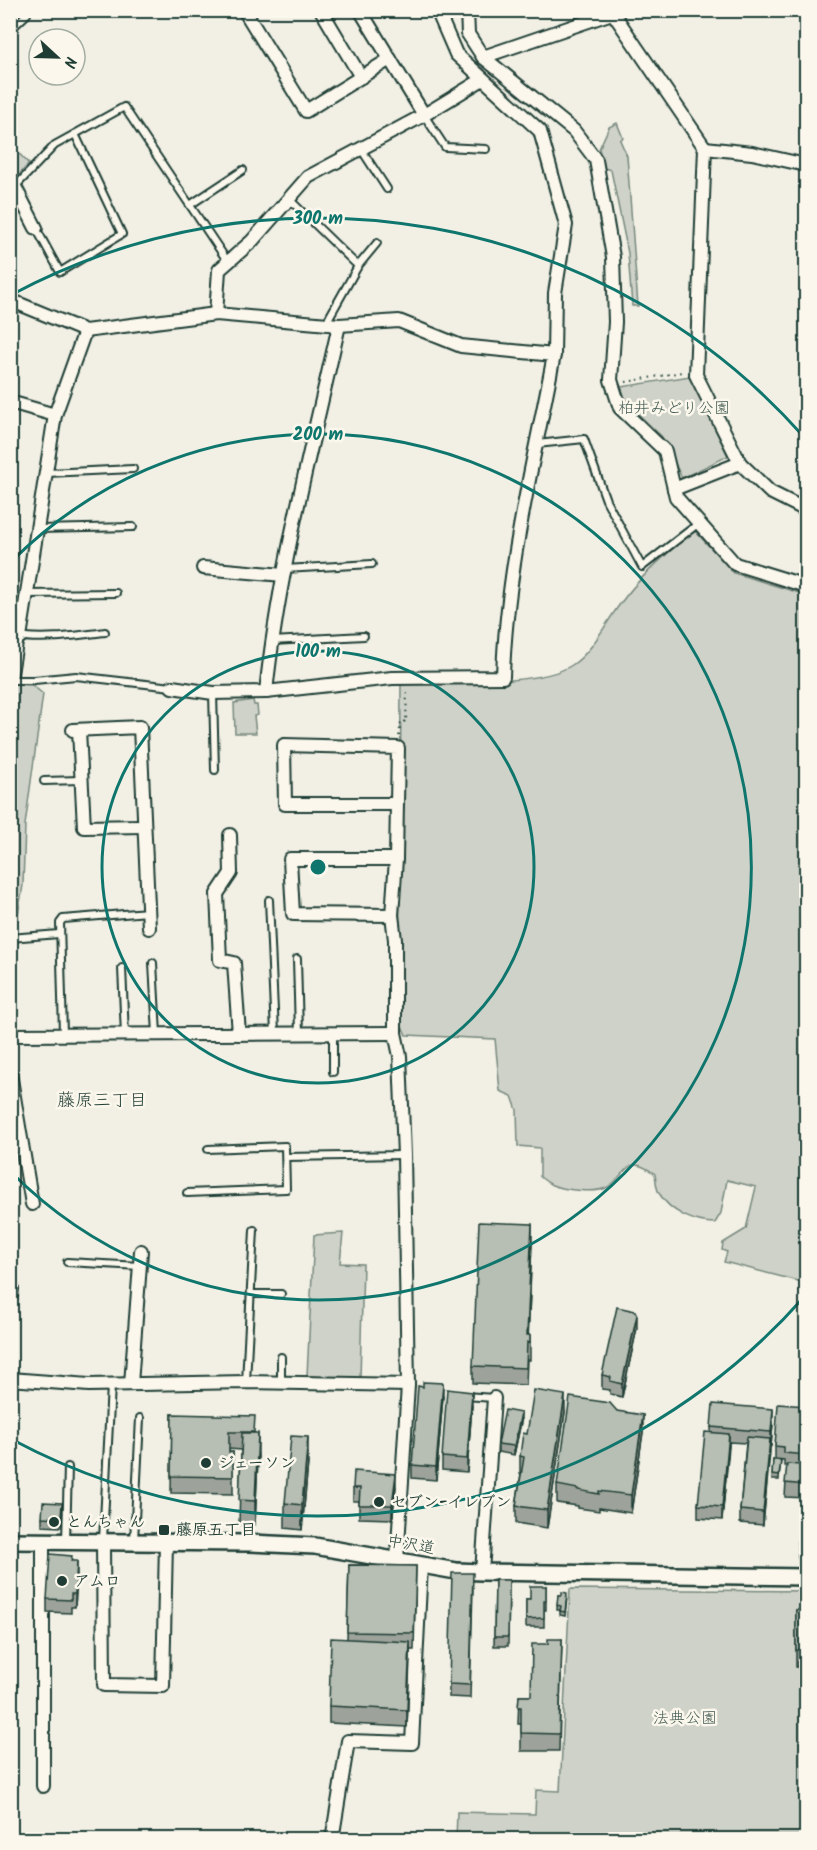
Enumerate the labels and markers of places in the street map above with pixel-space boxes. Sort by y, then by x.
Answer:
centre of rings [308,857,328,877]
place label: ジェーソン [218,1451,296,1476]
marker: ジェーソン [199,1456,213,1470]
place label: セブン-イレブン [391,1490,512,1515]
marker: セブン-イレブン [372,1495,386,1509]
place label: とんちゃん [66,1510,145,1535]
marker: とんちゃん [47,1515,61,1529]
place label: 藤原五丁目 [176,1518,256,1543]
marker: 藤原五丁目 [157,1523,171,1537]
place label: アムロ [74,1569,121,1594]
marker: アムロ [55,1574,69,1588]

